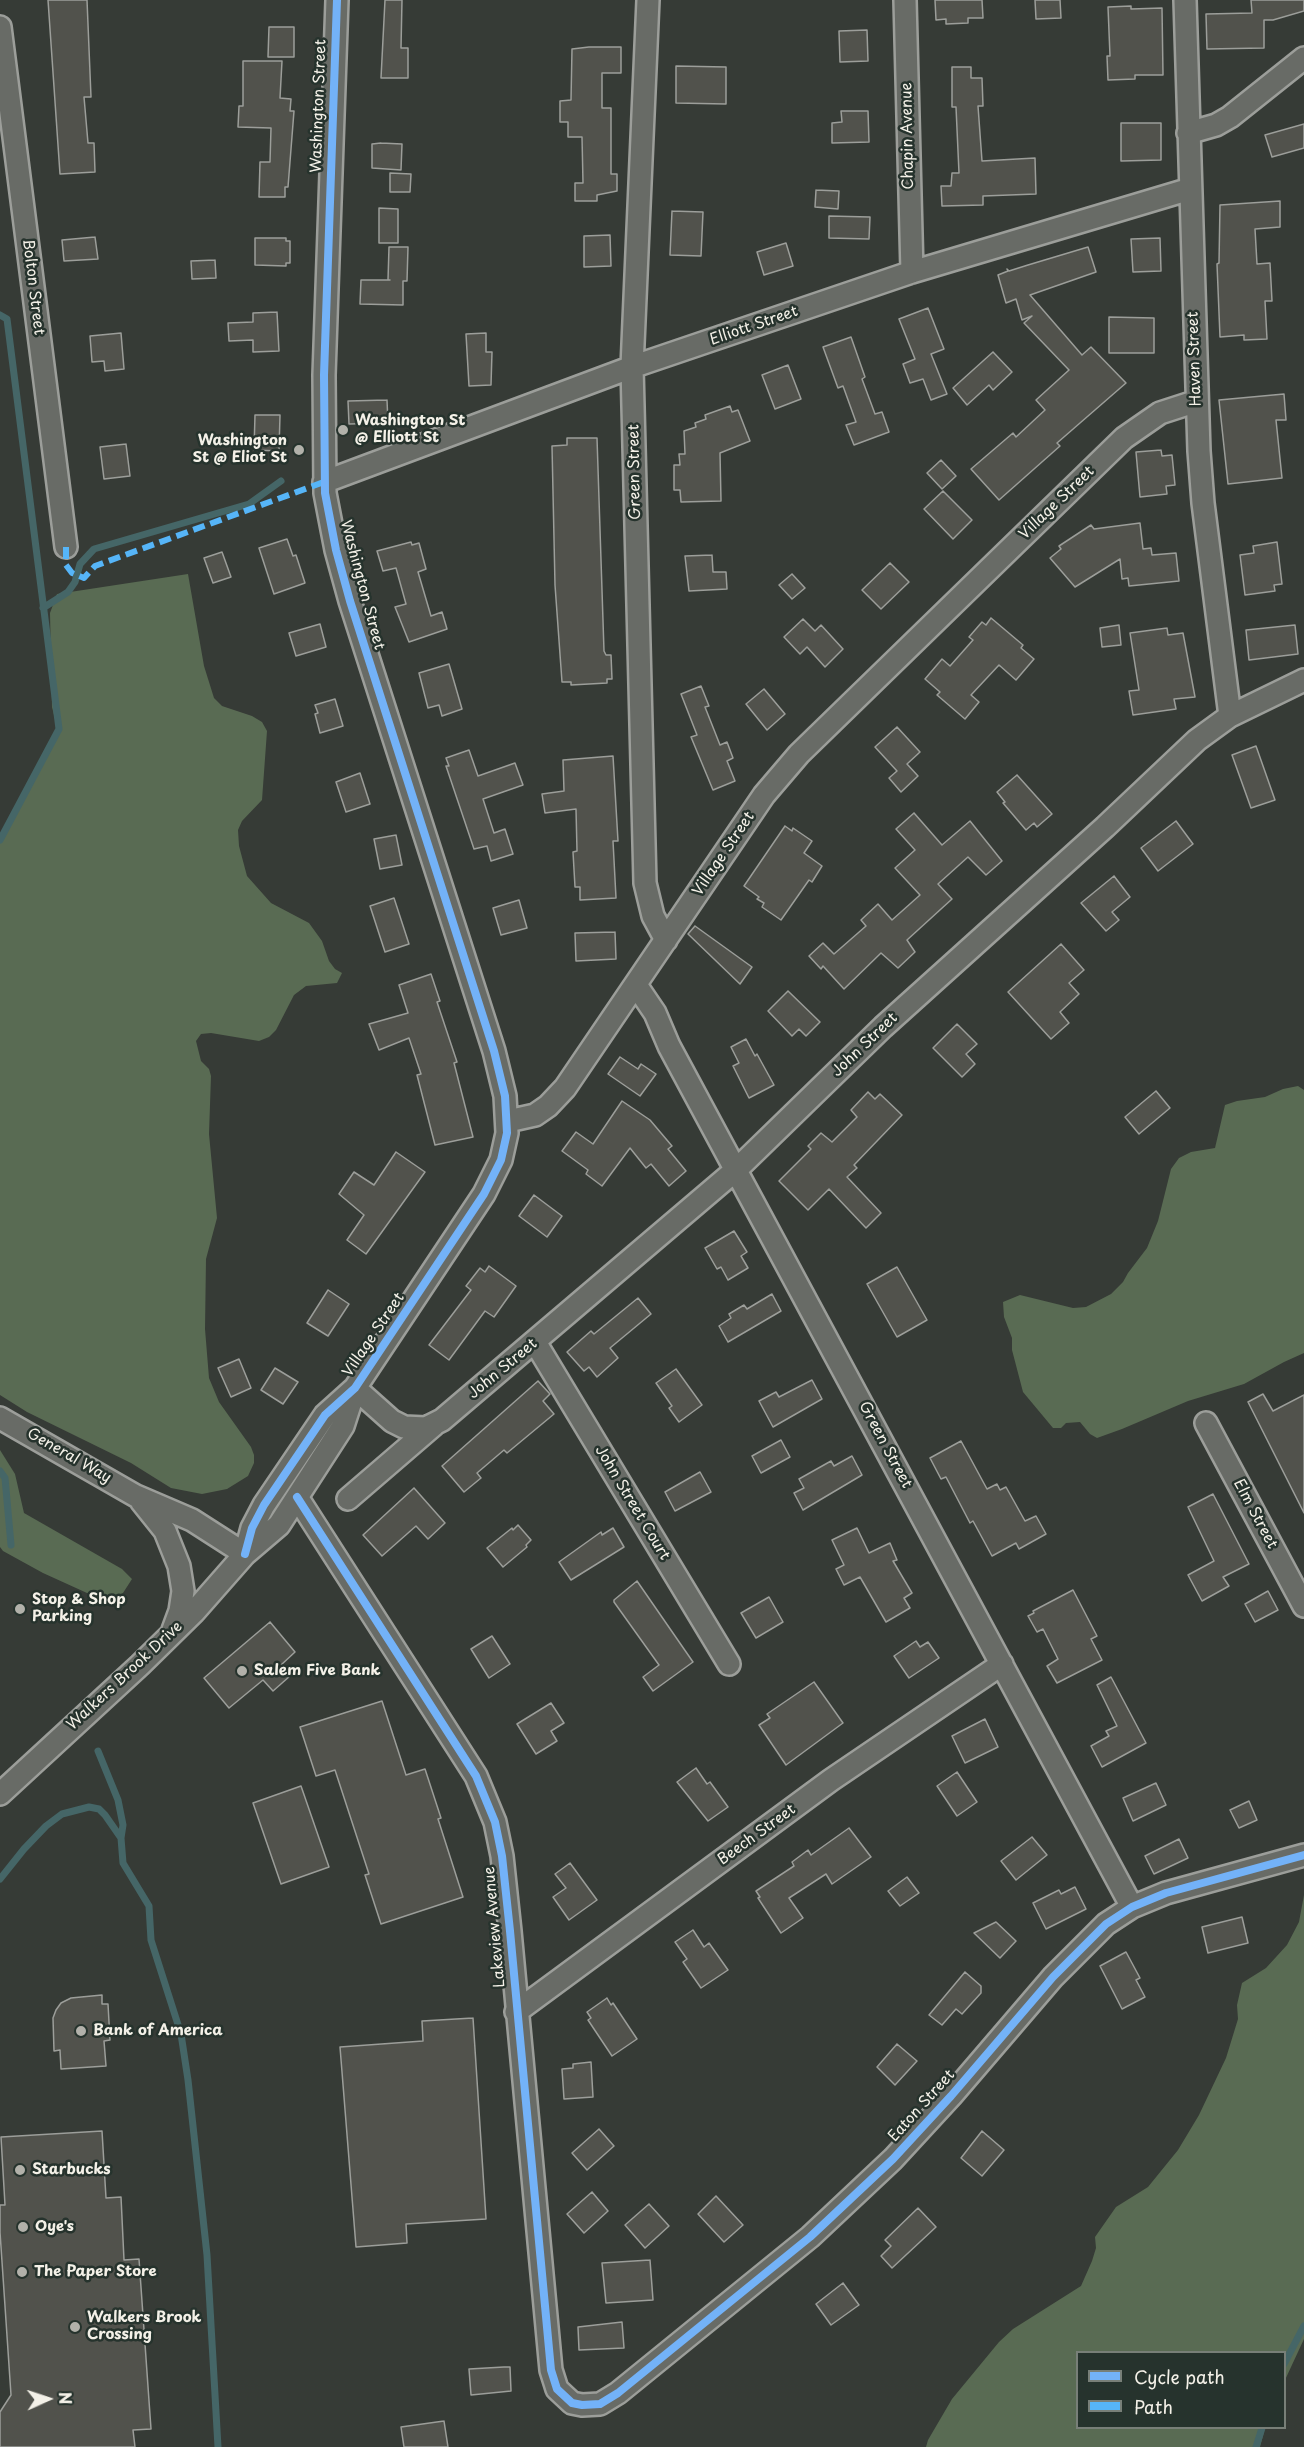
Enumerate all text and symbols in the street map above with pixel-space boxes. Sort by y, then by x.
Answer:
street label: Washington Street [308,39,330,173]
street label: Chapin Avenue [898,82,918,190]
street label: Bolton Street [18,238,48,336]
street label: Elliott Street [708,303,800,349]
street label: Haven Street [1184,311,1206,407]
place label: Washington St @ Elliott St [355,412,465,447]
marker: Washington St @ Elliott St [336,423,350,437]
street label: Green Street [625,424,645,520]
place label: Washington St @ Eliot St [193,432,287,467]
marker: Washington St @ Eliot St [292,443,306,457]
street label: Village Street [1016,463,1098,543]
street label: Washington Street [336,518,388,652]
street label: Village Street [689,808,759,900]
street label: John Street [828,1009,902,1081]
street label: Village Street [339,1289,409,1381]
street label: John Street [465,1335,541,1403]
street label: Green Street [855,1399,915,1491]
street label: General Way [24,1425,114,1487]
street label: John Street Court [591,1442,673,1564]
street label: Elm Street [1229,1476,1281,1552]
place label: Stop & Shop Parking [32,1591,126,1626]
marker: Stop & Shop Parking [13,1602,27,1616]
street label: Walkers Brook Drive [64,1618,186,1734]
place label: Salem Five Bank [254,1662,381,1680]
marker: Salem Five Bank [235,1664,249,1678]
street label: Beech Street [715,1801,799,1869]
street label: Lakeview Avenue [481,1866,509,1988]
place label: Bank of America [93,2022,223,2040]
marker: Bank of America [74,2024,88,2038]
street label: Eaton Street [885,2066,959,2146]
place label: Starbucks [32,2161,111,2179]
marker: Starbucks [13,2163,27,2177]
place label: Oye's [35,2218,74,2236]
marker: Oye's [16,2220,30,2234]
place label: The Paper Store [34,2263,157,2281]
marker: The Paper Store [15,2265,29,2279]
place label: Walkers Brook Crossing [87,2309,201,2344]
marker: Walkers Brook Crossing [68,2320,82,2334]
legend [1076,2351,1286,2429]
text: Cycle path [1134,2363,1225,2390]
north arrow [18,2369,78,2429]
text: N [54,2391,78,2405]
text: Path [1134,2393,1173,2420]

